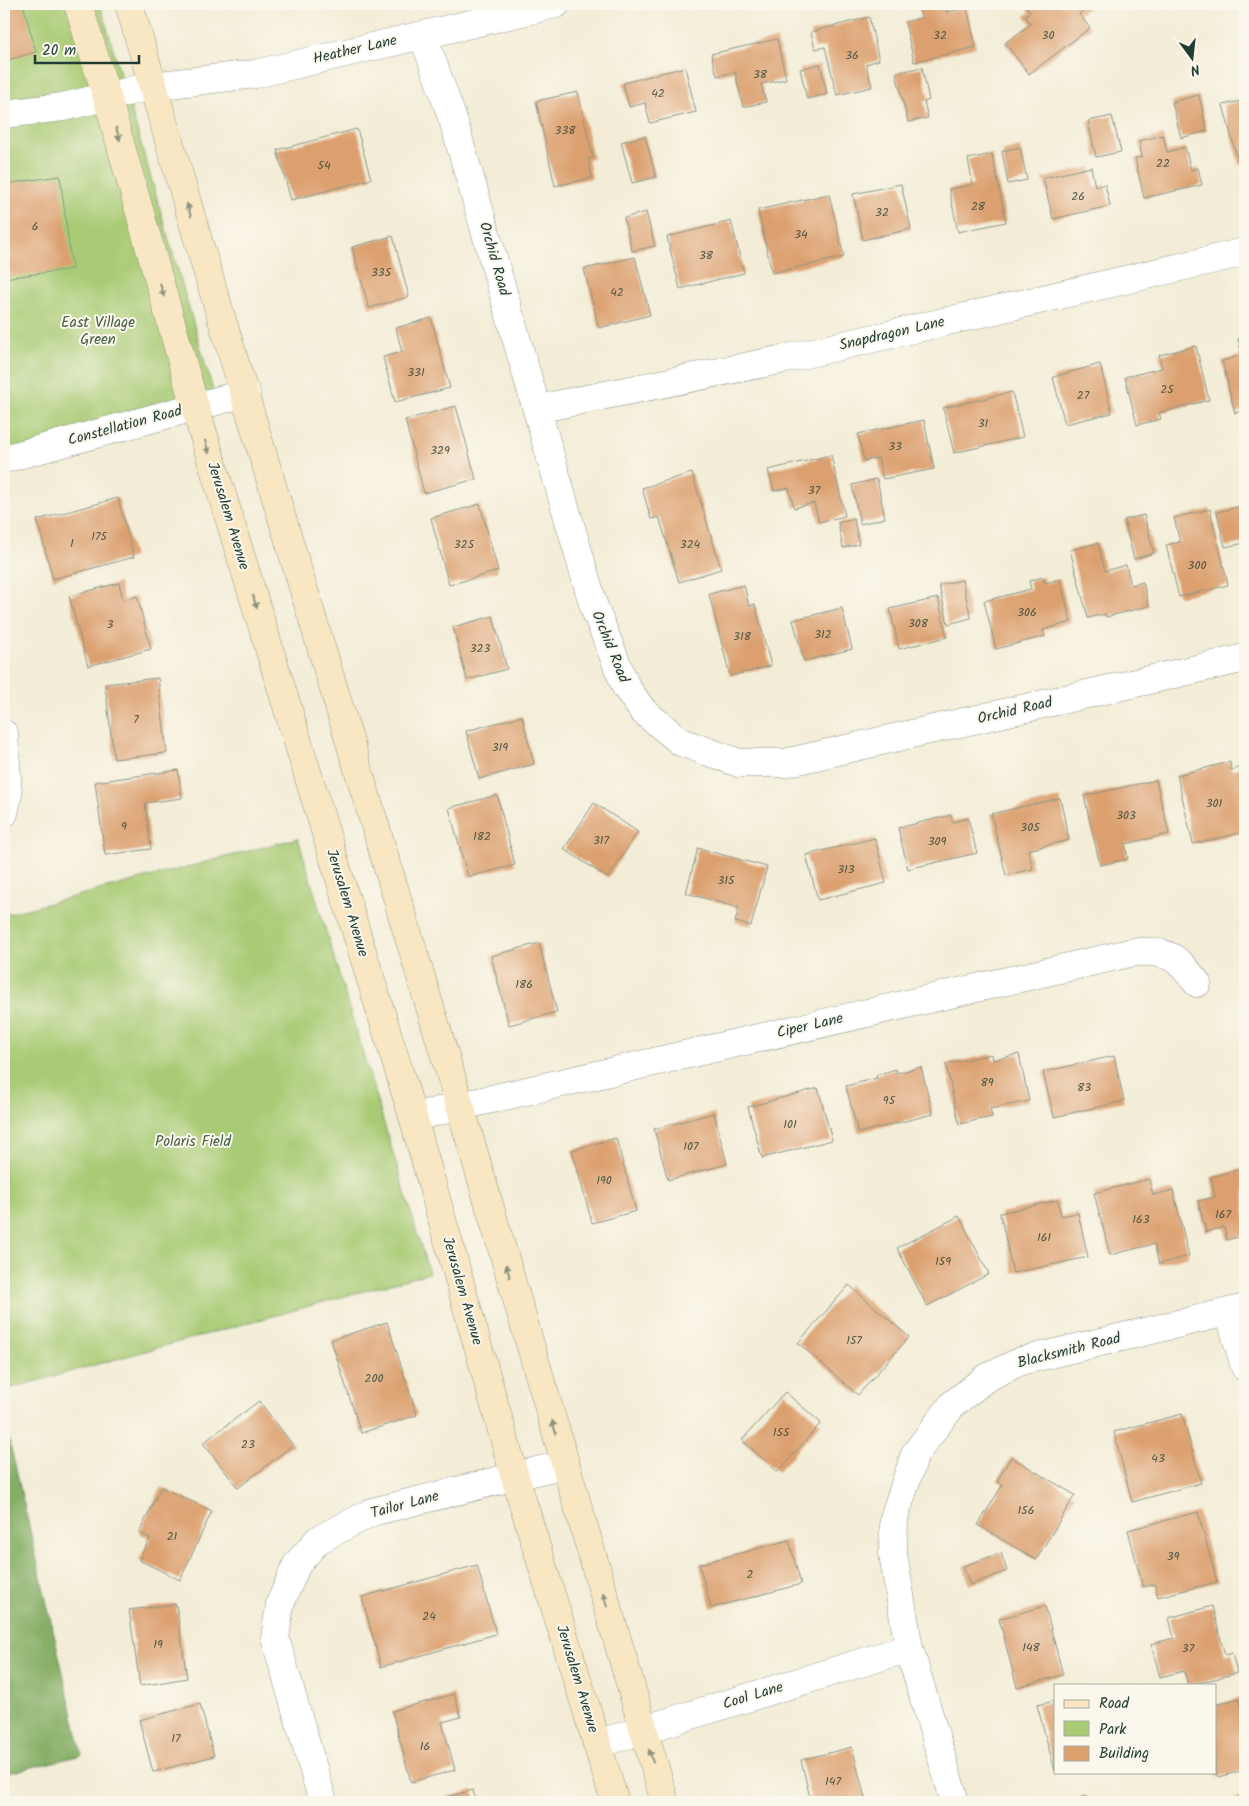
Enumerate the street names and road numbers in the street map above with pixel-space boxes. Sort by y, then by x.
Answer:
street label: Heather Lane [311,29,400,71]
street label: Orchid Road [472,219,516,299]
street label: Snapdragon Lane [837,310,947,358]
street label: Constellation Road [65,399,185,453]
street label: Jerusalem Avenue [200,459,256,573]
street label: Orchid Road [585,607,636,687]
street label: Orchid Road [975,691,1055,731]
street label: Jerusalem Avenue [319,846,375,960]
street label: Ciper Lane [774,1007,846,1045]
street label: Jerusalem Avenue [435,1234,489,1348]
street label: Blacksmith Road [1015,1326,1124,1375]
street label: Tailor Lane [368,1484,442,1526]
street label: Jerusalem Avenue [549,1622,605,1736]
street label: Cool Lane [720,1675,786,1717]

